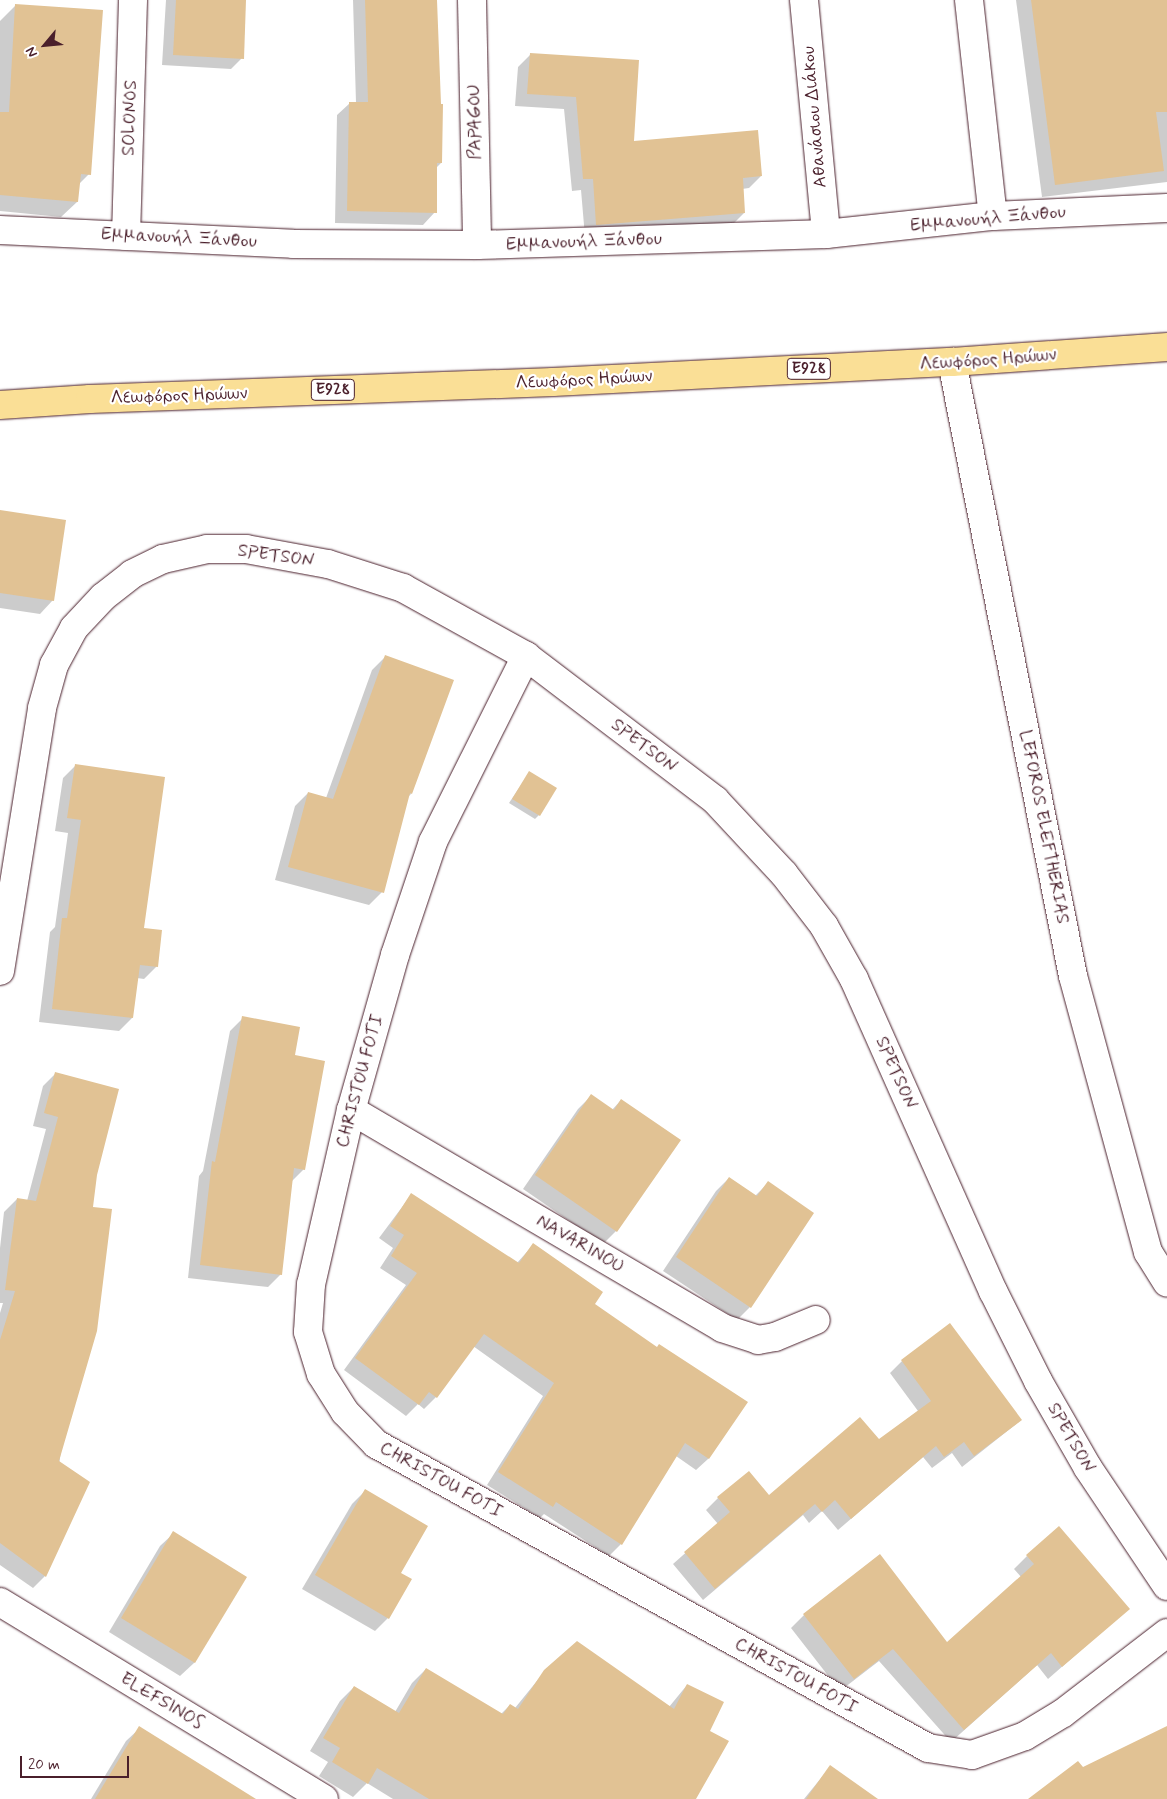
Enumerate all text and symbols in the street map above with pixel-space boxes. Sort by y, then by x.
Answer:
north arrow [20,20,70,70]
text: N [22,44,42,60]
street label: Αθανάσιου Διάκου [798,45,832,189]
street label: SOLONOS [118,80,142,156]
street label: PAPAGOU [464,84,486,160]
street label: Εμμανουήλ Ξάνθου [909,201,1067,237]
street label: Εμμανουήλ Ξάνθου [101,223,257,253]
street label: Εμμανουήλ Ξάνθου [506,228,662,256]
street label: Λεωφόρος Ηρώων [919,344,1057,376]
road number: E928 [786,356,832,382]
street label: Λεωφόρος Ηρώων [515,366,653,394]
road number: E928 [310,376,356,404]
street label: Λεωφόρος Ηρώων [110,383,248,409]
street label: SPETSON [236,540,316,572]
street label: SPETSON [607,714,681,778]
street label: LEFOROS ELEFTHERIAS [1014,727,1074,927]
street label: CHRISTOU FOTI [332,1012,388,1150]
street label: SPETSON [870,1033,922,1113]
street label: NAVARINOU [532,1210,628,1278]
street label: SPETSON [1042,1399,1100,1477]
street label: CHRISTOU FOTI [376,1437,506,1523]
street label: CHRISTOU FOTI [731,1633,861,1719]
street label: ELEFSINOS [116,1668,208,1734]
scale bar [22,1746,131,1778]
text: 20 m [28,1755,60,1775]

